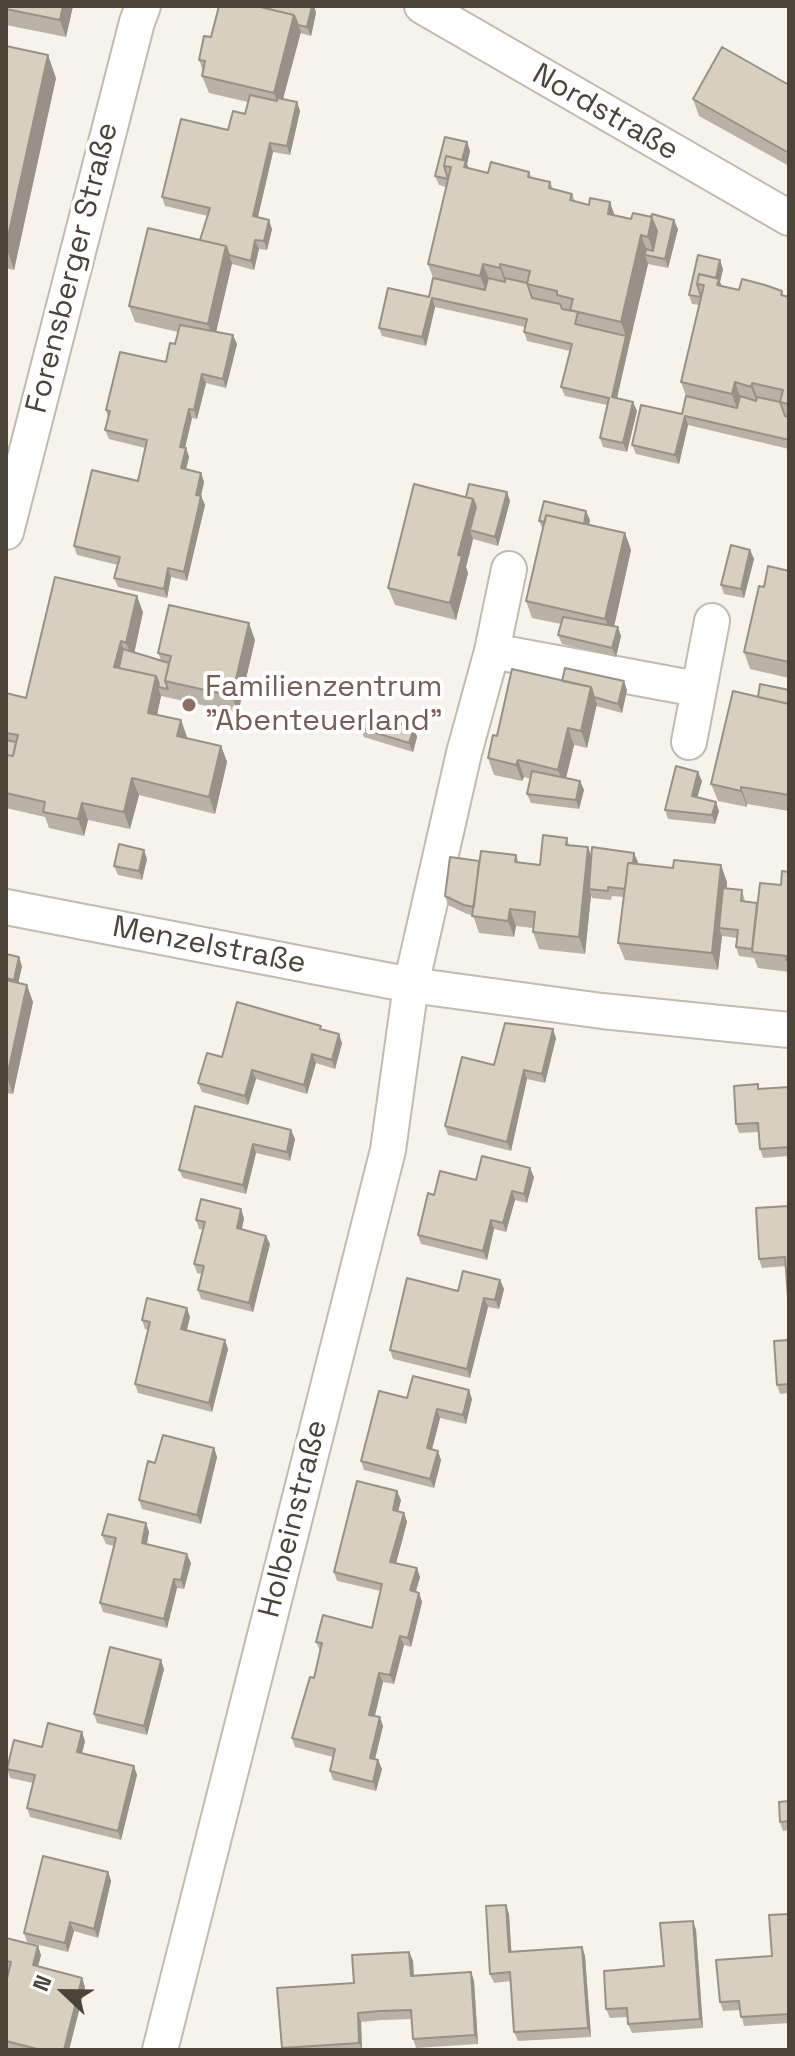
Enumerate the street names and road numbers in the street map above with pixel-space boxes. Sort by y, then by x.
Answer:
street label: Nordstraße [526,57,684,169]
street label: Forensberger Straße [19,119,127,417]
street label: Menzelstraße [109,910,309,982]
street label: Holbeinstraße [252,1416,336,1622]

